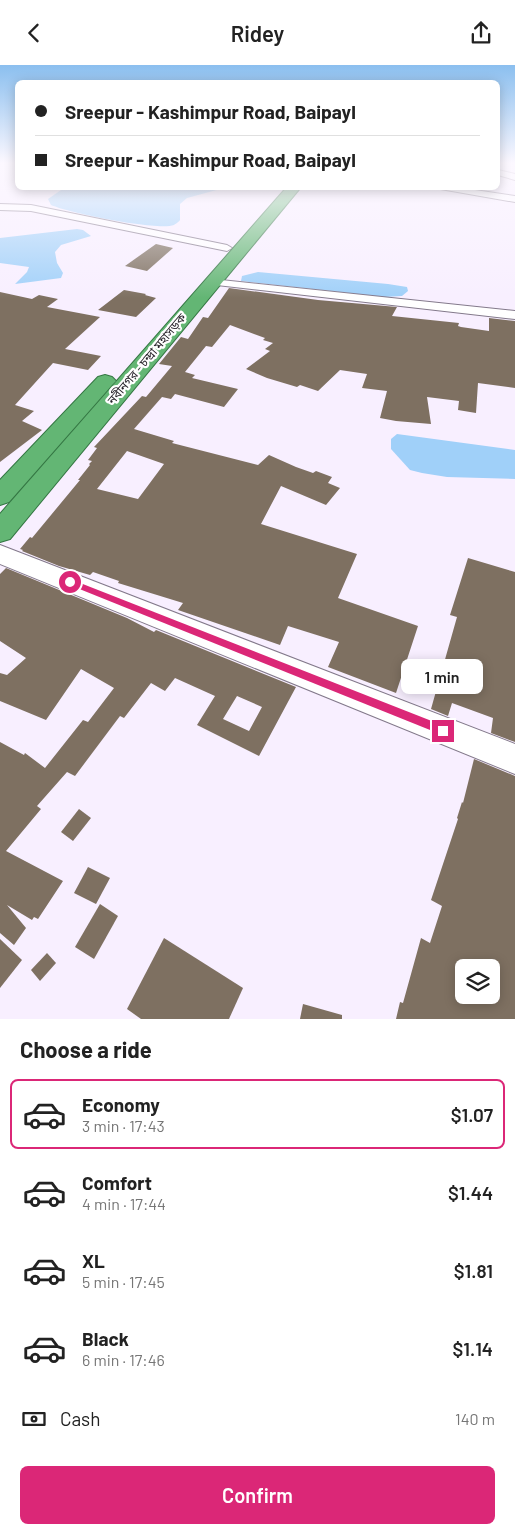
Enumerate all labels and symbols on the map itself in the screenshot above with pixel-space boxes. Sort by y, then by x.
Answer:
street label: নবীনগর - চন্দ্রা মহাসড়ক [103,310,189,408]
route start [59,571,81,593]
callout: 1 min [402,659,484,693]
route end [432,720,454,742]

